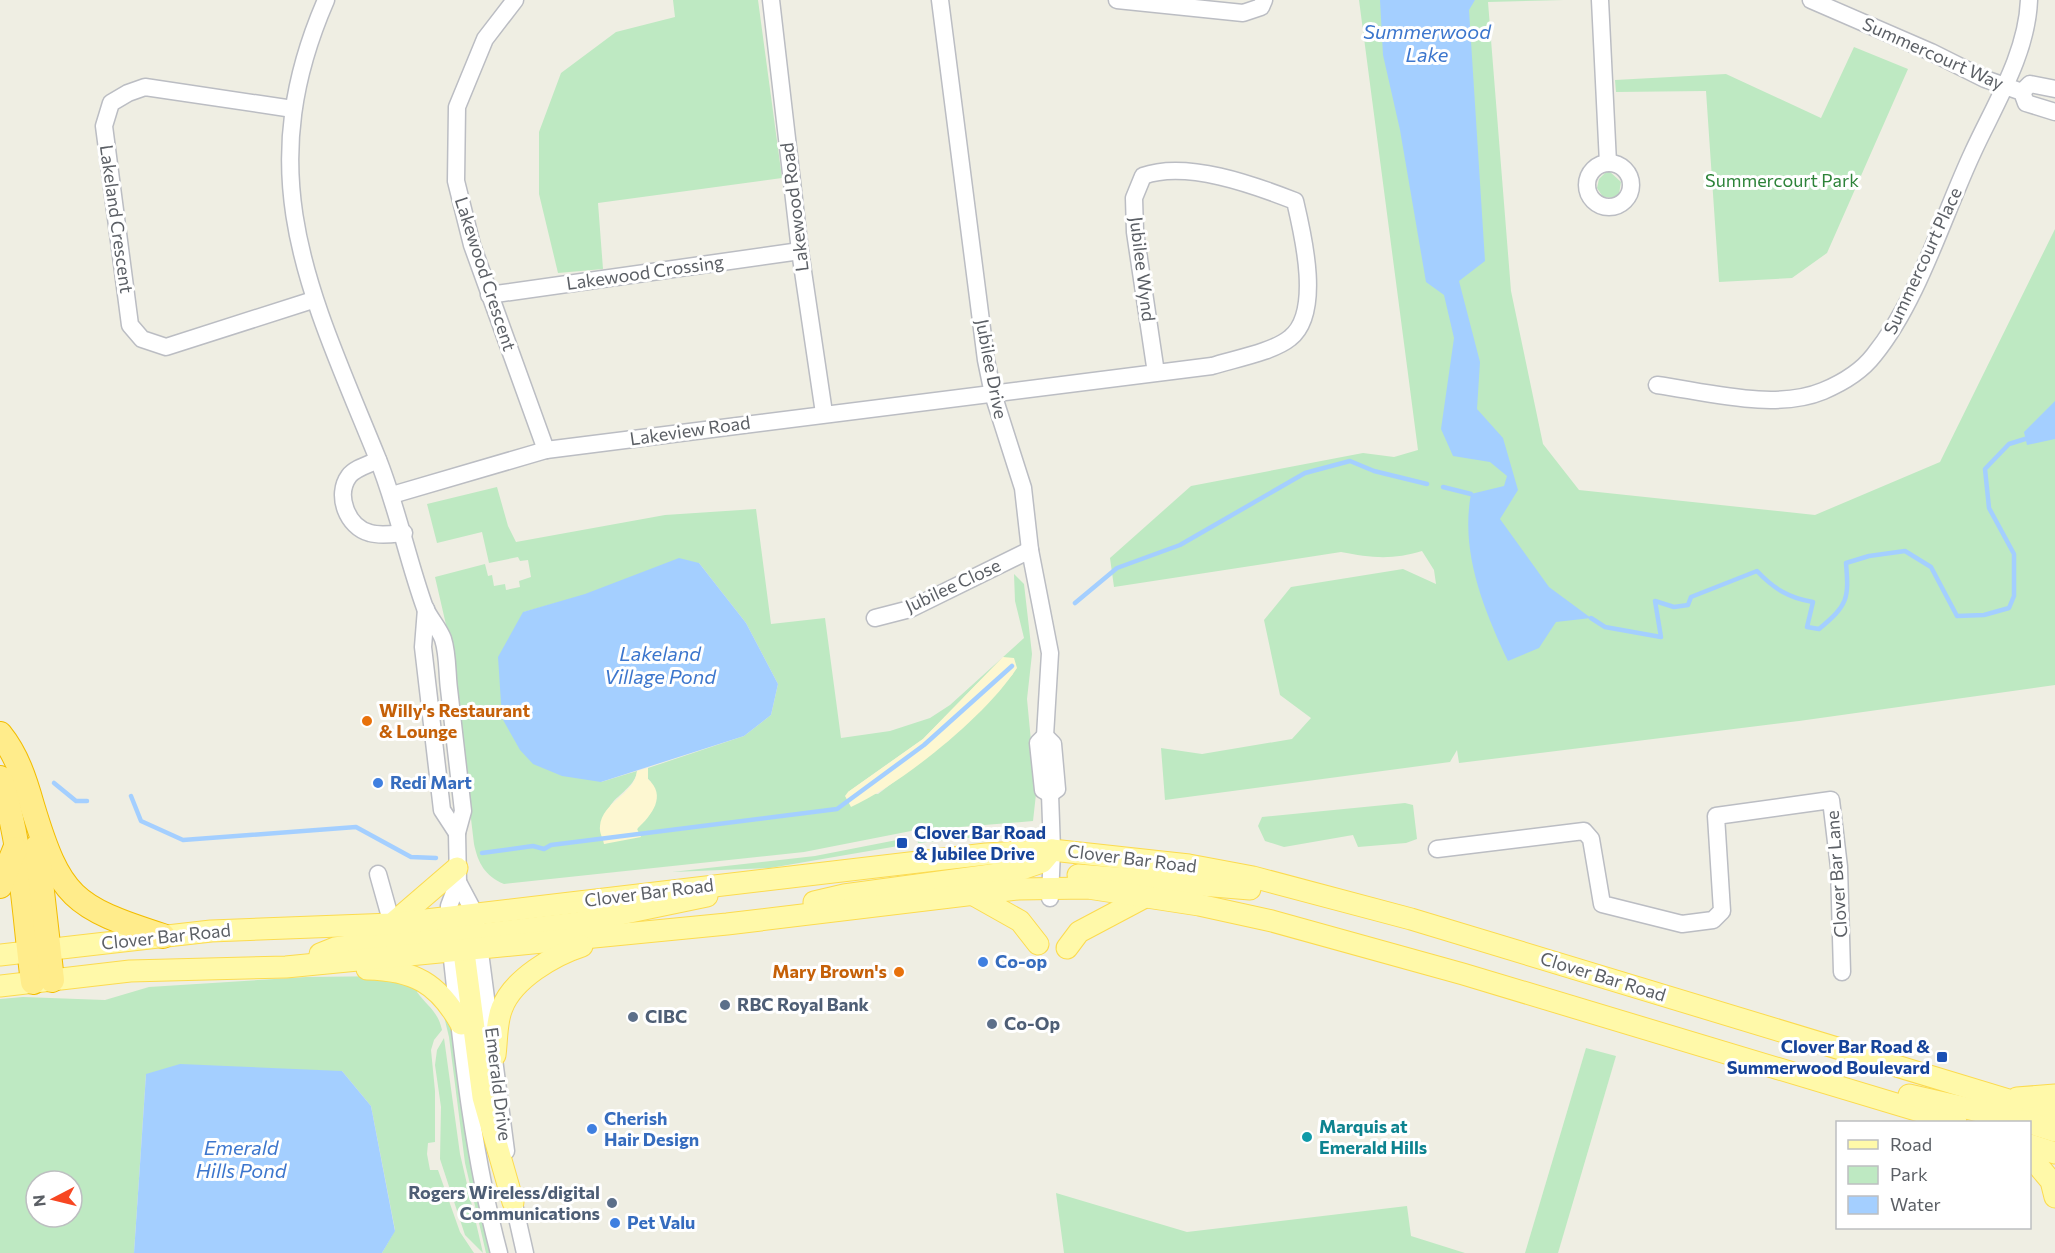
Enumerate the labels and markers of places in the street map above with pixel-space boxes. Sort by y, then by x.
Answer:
place label: Willy's Restaurant & Lounge [379,699,530,742]
marker: Willy's Restaurant & Lounge [360,714,374,728]
place label: Redi Mart [390,771,472,793]
marker: Redi Mart [371,776,385,790]
place label: Clover Bar Road & Jubilee Drive [914,821,1046,864]
marker: Clover Bar Road & Jubilee Drive [895,836,909,850]
place label: Co-op [995,950,1047,972]
marker: Co-op [976,955,990,969]
place label: Mary Brown's [772,960,887,982]
marker: Mary Brown's [892,965,906,979]
place label: RBC Royal Bank [737,993,870,1015]
marker: RBC Royal Bank [718,998,732,1012]
place label: CIBC [645,1005,687,1027]
marker: CIBC [626,1010,640,1024]
place label: Co-Op [1004,1012,1060,1034]
marker: Co-Op [985,1017,999,1031]
place label: Clover Bar Road & Summerwood Boulevard [1727,1035,1930,1078]
marker: Clover Bar Road & Summerwood Boulevard [1935,1050,1949,1064]
place label: Cherish Hair Design [604,1107,699,1150]
place label: Marquis at Emerald Hills [1319,1115,1427,1158]
marker: Cherish Hair Design [585,1122,599,1136]
marker: Marquis at Emerald Hills [1300,1130,1314,1144]
place label: Rogers Wireless/digital Communications [408,1181,600,1224]
marker: Rogers Wireless/digital Communications [605,1196,619,1210]
place label: Pet Valu [627,1211,695,1233]
marker: Pet Valu [608,1216,622,1230]

